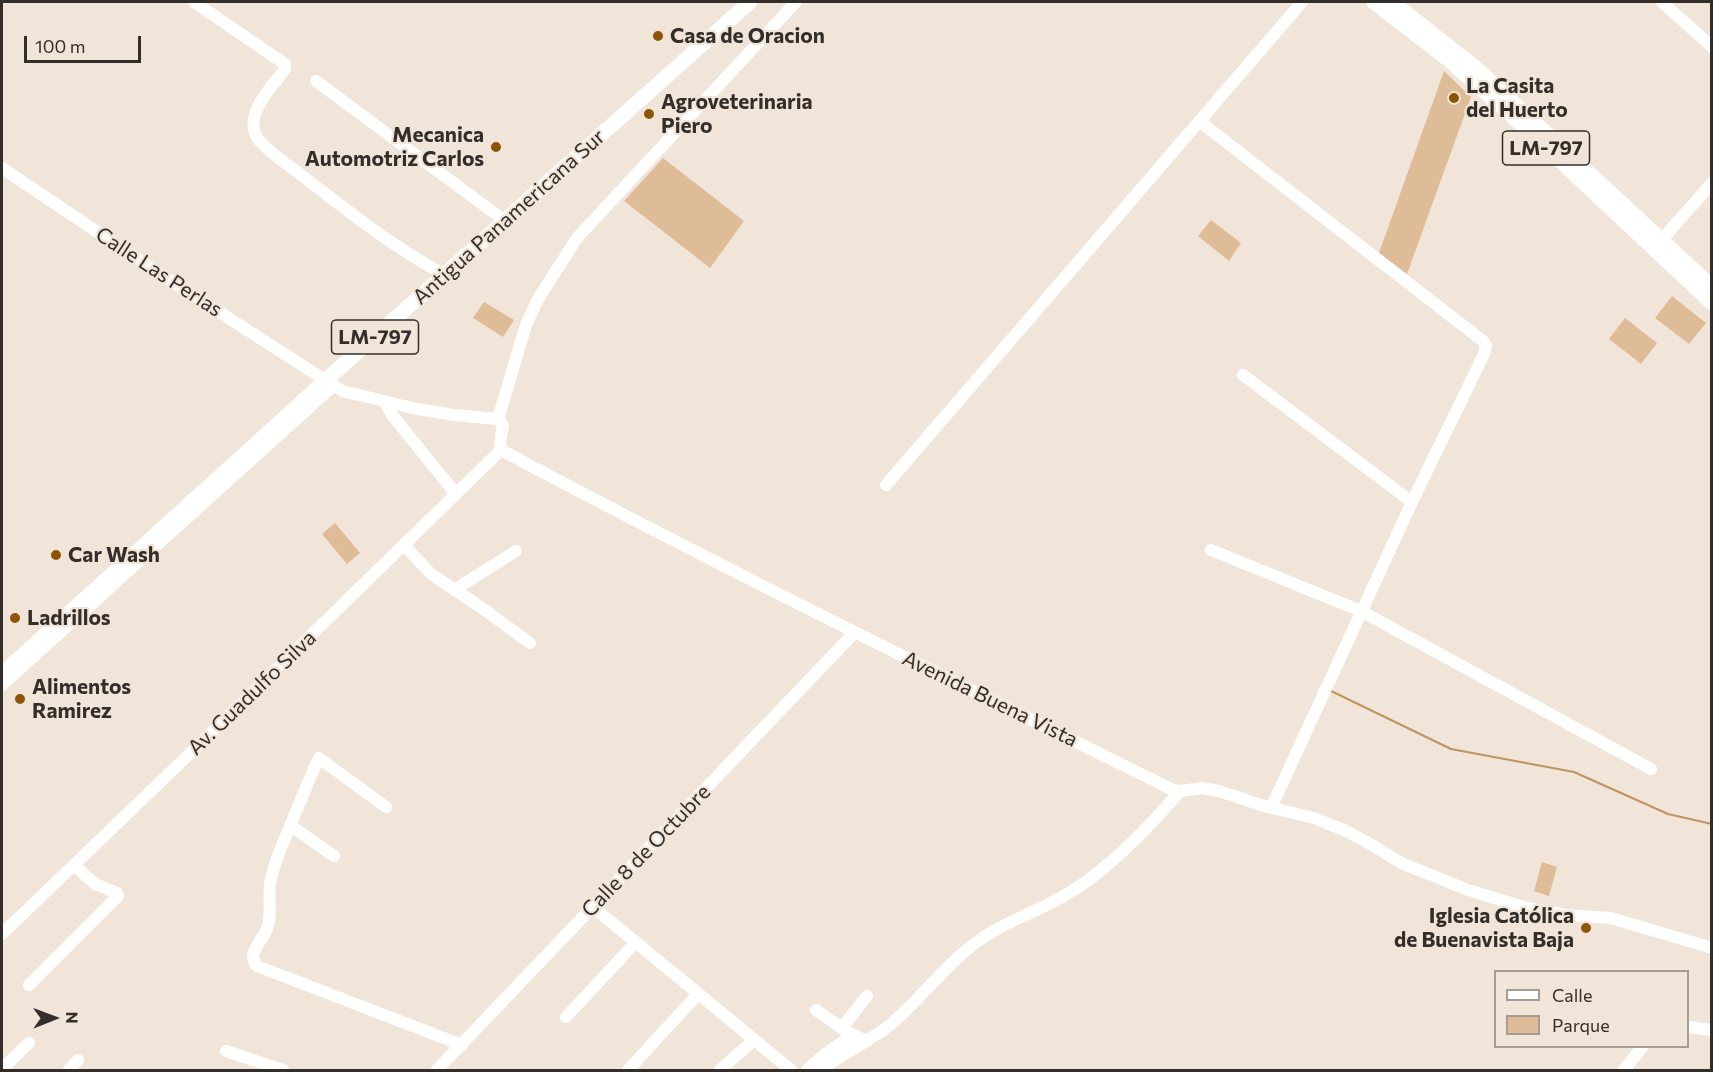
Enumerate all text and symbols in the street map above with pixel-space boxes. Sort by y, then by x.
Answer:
place label: Casa de Oracion [670,23,825,49]
scale bar [27,24,144,62]
marker: Casa de Oracion [651,29,665,43]
text: 100 m [35,35,85,57]
place label: La Casita del Huerto [1466,73,1568,123]
place label: Agroveterinaria Piero [661,89,813,139]
marker: La Casita del Huerto [1447,91,1461,105]
marker: Agroveterinaria Piero [642,107,656,121]
place label: Mecanica Automotriz Carlos [305,122,484,172]
street label: Antigua Panamericana Sur [408,124,610,310]
road number: LM-797 [1502,131,1590,165]
marker: Mecanica Automotriz Carlos [489,140,503,154]
street label: Calle Las Perlas [91,222,227,322]
road number: LM-797 [332,320,418,354]
place label: Car Wash [68,542,160,568]
marker: Car Wash [49,548,63,562]
place label: Ladrillos [27,605,111,631]
marker: Ladrillos [8,611,22,625]
street label: Av. Guadulfo Silva [183,625,321,761]
street label: Avenida Buena Vista [898,646,1082,752]
place label: Alimentos Ramirez [32,674,131,724]
marker: Alimentos Ramirez [13,692,27,706]
street label: Calle 8 de Octubre [576,779,716,923]
place label: Iglesia Católica de Buenavista Baja [1394,903,1574,953]
marker: Iglesia Católica de Buenavista Baja [1579,921,1593,935]
legend [1494,970,1689,1048]
text: Calle [1552,984,1592,1006]
north arrow [24,988,84,1048]
text: N [63,1012,82,1024]
text: Parque [1552,1014,1610,1036]

